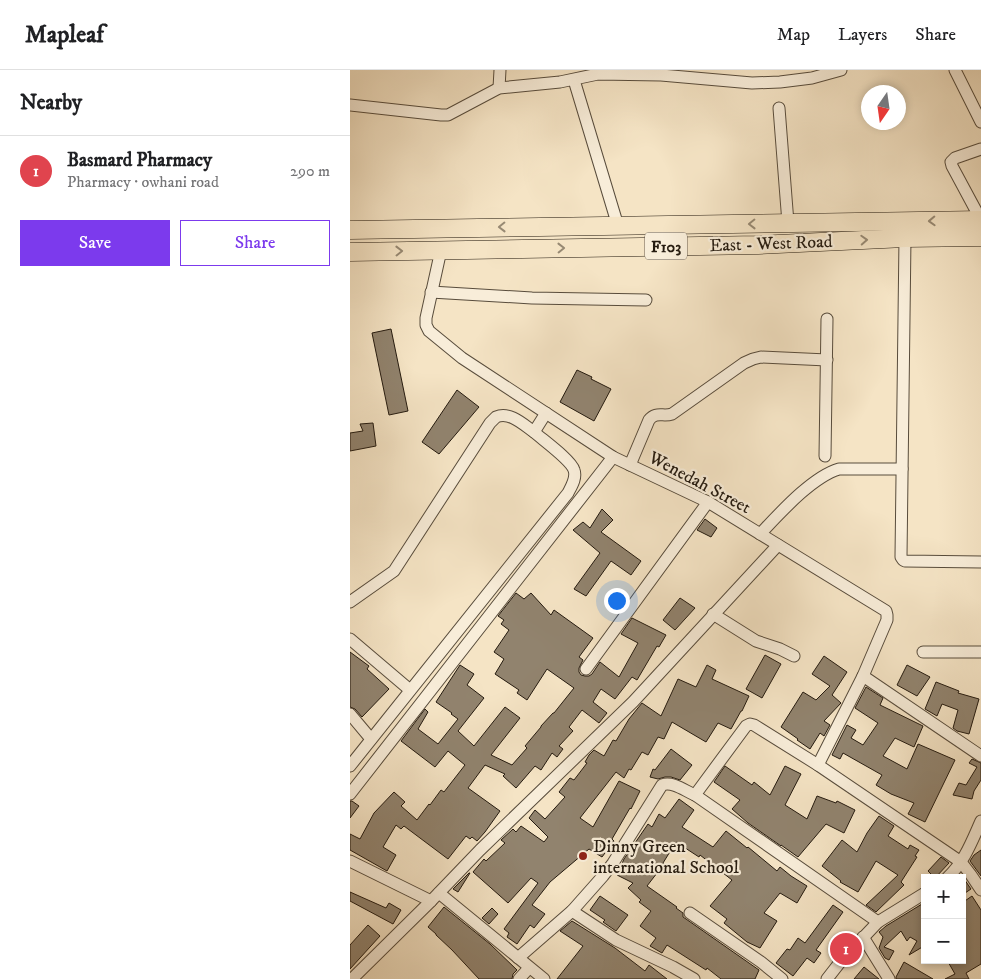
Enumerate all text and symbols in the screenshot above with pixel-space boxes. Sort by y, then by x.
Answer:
text: Mapleaf [25,20,104,50]
text: Map [777,24,810,46]
text: Layers [838,24,887,46]
text: Share [915,24,956,46]
north arrow [861,85,906,130]
text: Nearby [20,90,82,116]
text: Basmard Pharmacy [67,149,212,172]
text: 1 [33,161,39,181]
text: 290 m [290,161,330,181]
text: Pharmacy · owhani road [67,172,219,192]
one-way arrow [928,216,936,226]
one-way arrow [748,219,756,229]
button: Save [20,220,170,266]
button: Share [180,220,330,266]
one-way arrow [498,222,506,232]
street label: East - West Road [709,231,833,257]
road number: F103 [645,232,687,260]
one-way arrow [860,234,868,245]
one-way arrow [558,243,565,253]
one-way arrow [395,246,403,256]
street label: Wenedah Street [644,446,755,519]
your location [604,588,630,614]
place label: Dinny Green international School [593,836,739,879]
marker: Dinny Green international School [577,850,589,862]
map controls [921,874,966,964]
button: + [921,874,966,919]
button: − [921,919,966,964]
pin: 1 [830,930,862,968]

